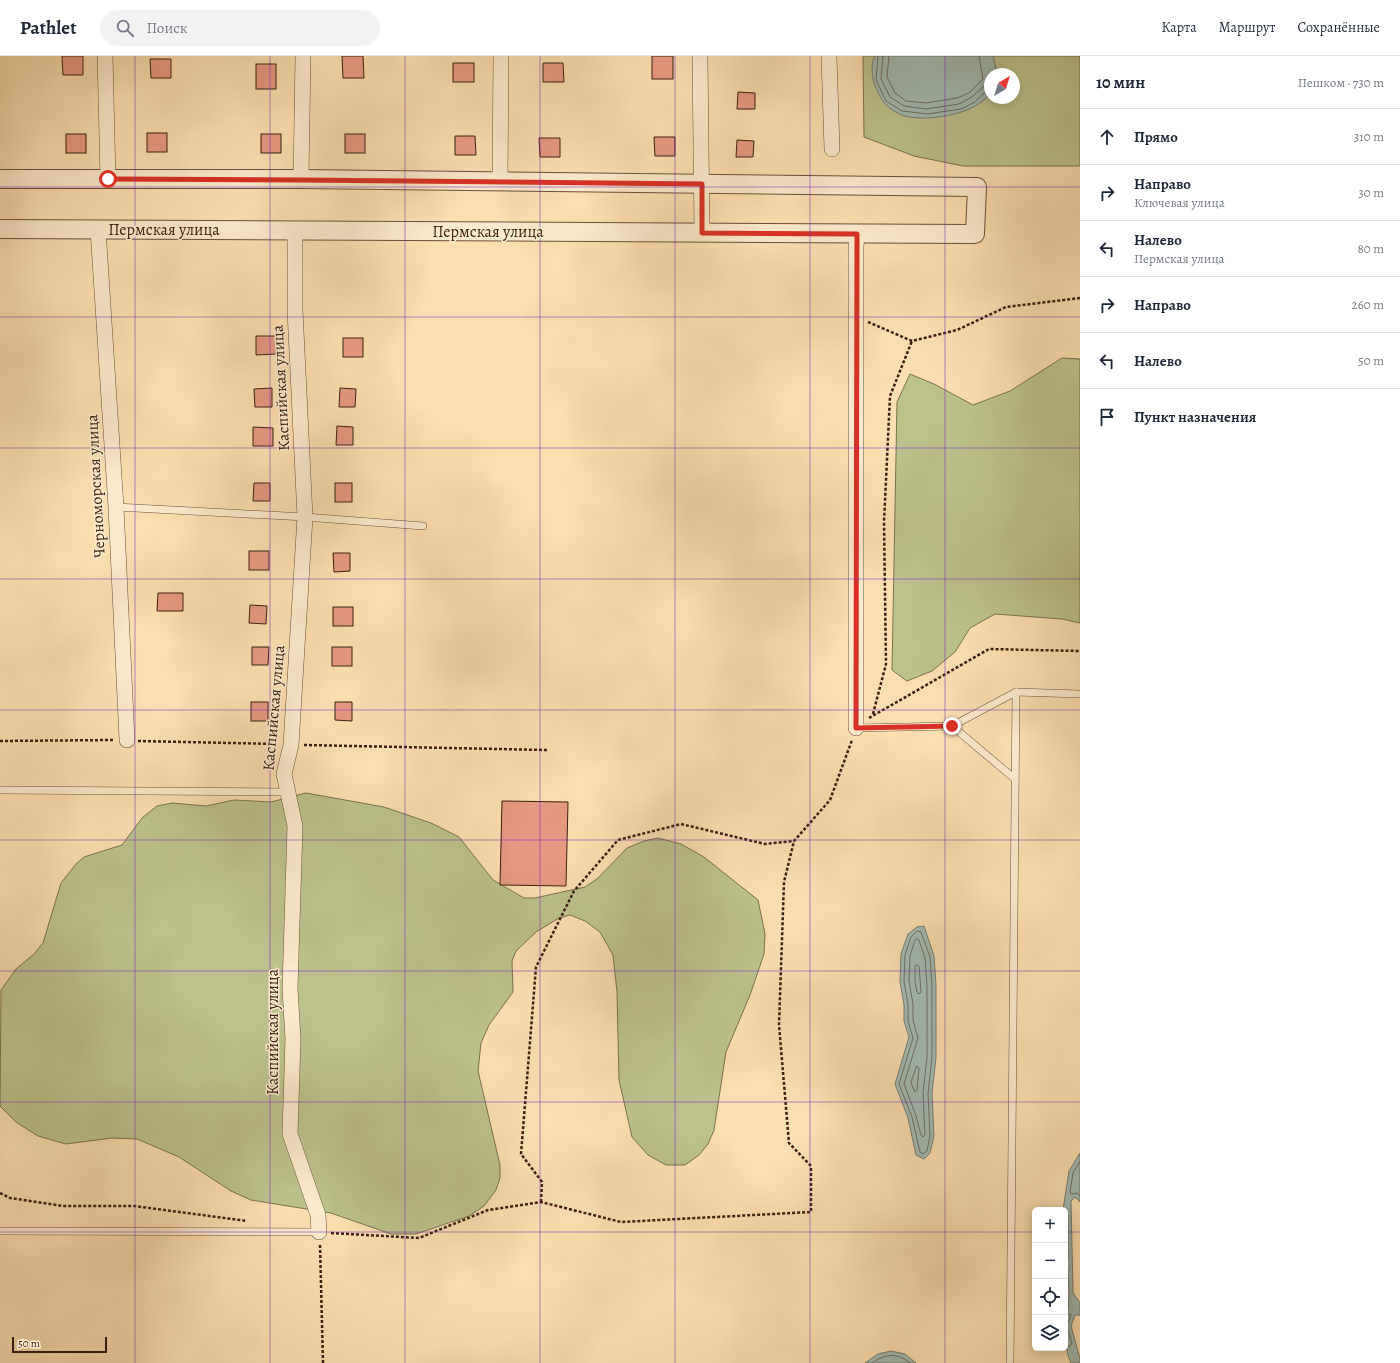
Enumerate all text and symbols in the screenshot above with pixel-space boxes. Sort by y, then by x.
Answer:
search box [100,10,380,46]
text: Pathlet [20,15,76,41]
icon: search [114,17,136,39]
text: Поиск [146,18,187,38]
text: Карта [1162,18,1197,37]
text: Маршрут [1219,18,1275,37]
text: Сохранённые [1297,18,1380,37]
north arrow [984,68,1020,104]
text: 10 мин [1096,71,1145,94]
text: Пешком · 730 m [1298,74,1384,91]
icon: ahead [1096,126,1118,148]
text: Прямо [1134,127,1178,147]
text: 310 m [1354,128,1384,145]
route start [99,170,117,188]
text: Направо [1134,174,1191,194]
icon: right [1096,182,1118,204]
text: 30 m [1358,184,1384,201]
text: Ключевая улица [1134,194,1225,211]
street label: Пермская улица [108,219,220,241]
street label: Пермская улица [432,221,544,243]
text: Налево [1134,230,1182,250]
icon: left [1096,238,1118,260]
text: 80 m [1357,240,1384,257]
text: Пермская улица [1134,250,1225,267]
icon: right [1096,294,1118,316]
text: Направо [1134,295,1191,315]
text: 260 m [1351,296,1384,313]
street label: Каспийская улица [267,324,295,452]
icon: left [1096,350,1118,372]
text: Налево [1134,351,1182,371]
text: 50 m [1358,352,1384,369]
icon: arrive [1096,406,1118,428]
text: Пункт назначения [1134,407,1256,427]
street label: Черноморская улица [81,413,111,558]
street label: Каспийская улица [258,644,291,772]
route end [943,717,961,735]
street label: Каспийская улица [262,968,284,1095]
map controls [1032,1207,1068,1351]
button: + [1032,1207,1068,1243]
button: − [1032,1243,1068,1279]
button: locate [1032,1279,1068,1315]
button: layers [1032,1315,1068,1351]
scale bar [12,1335,107,1354]
text: 50 m [18,1336,40,1351]

